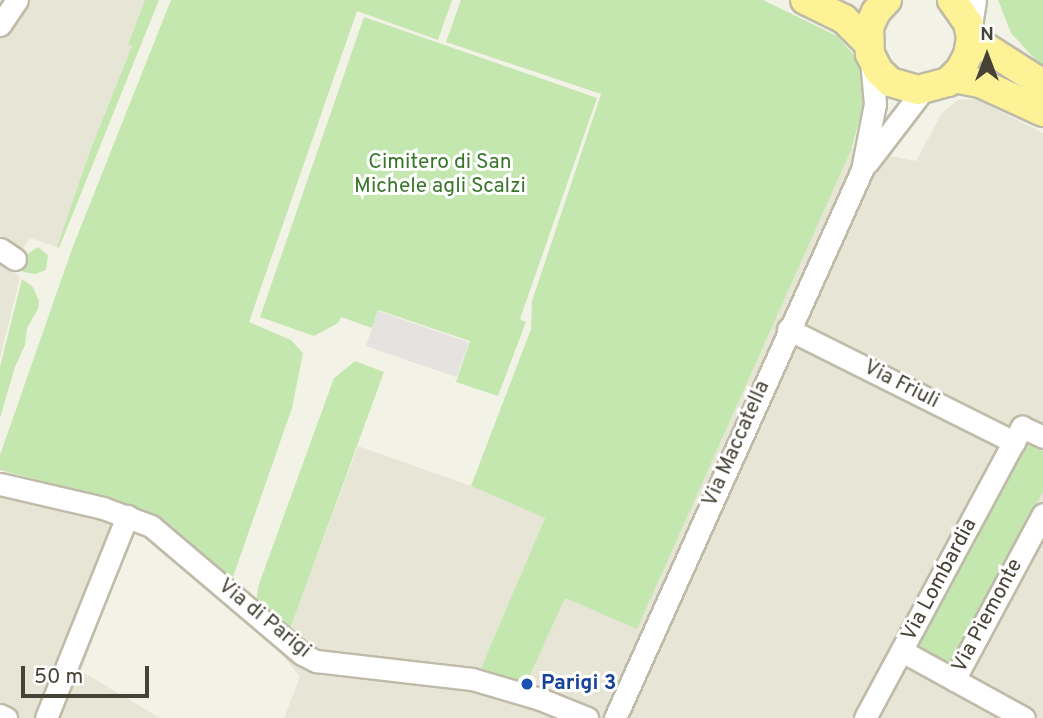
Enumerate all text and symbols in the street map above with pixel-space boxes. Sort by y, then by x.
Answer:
north arrow [952,21,1022,91]
text: N [980,23,994,47]
park label: Cimitero di San Michele agli Scalzi [354,150,526,200]
street label: Via Friuli [859,355,943,415]
street label: Via Maccatella [698,377,776,511]
street label: Via Lombardia [897,514,983,646]
street label: Via Piemonte [947,555,1029,677]
street label: Via di Parigi [213,574,315,664]
scale bar [24,652,152,696]
text: 50 m [34,664,83,691]
place label: Parigi 3 [541,671,616,697]
marker: Parigi 3 [519,676,535,692]

